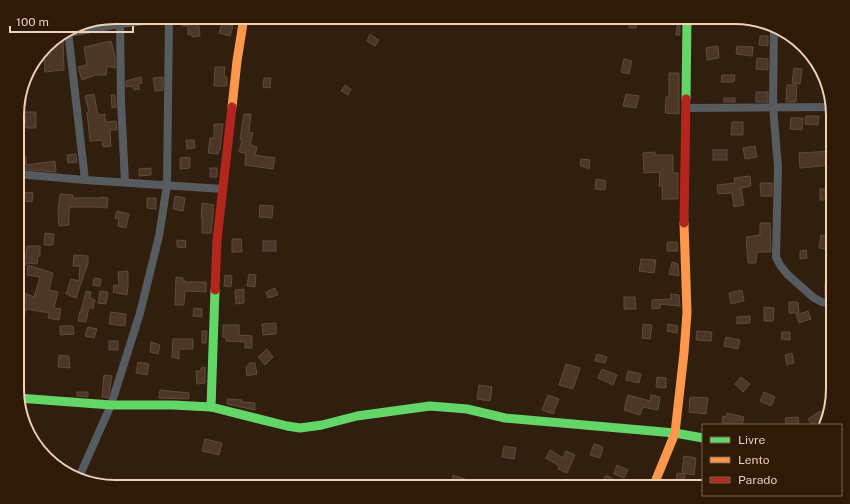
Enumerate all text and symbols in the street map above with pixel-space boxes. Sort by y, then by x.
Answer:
scale bar [10,8,133,34]
text: 100 m [16,15,49,29]
legend [702,424,842,496]
text: Livre [738,433,766,447]
text: Lento [738,453,770,467]
text: Parado [738,473,777,487]

